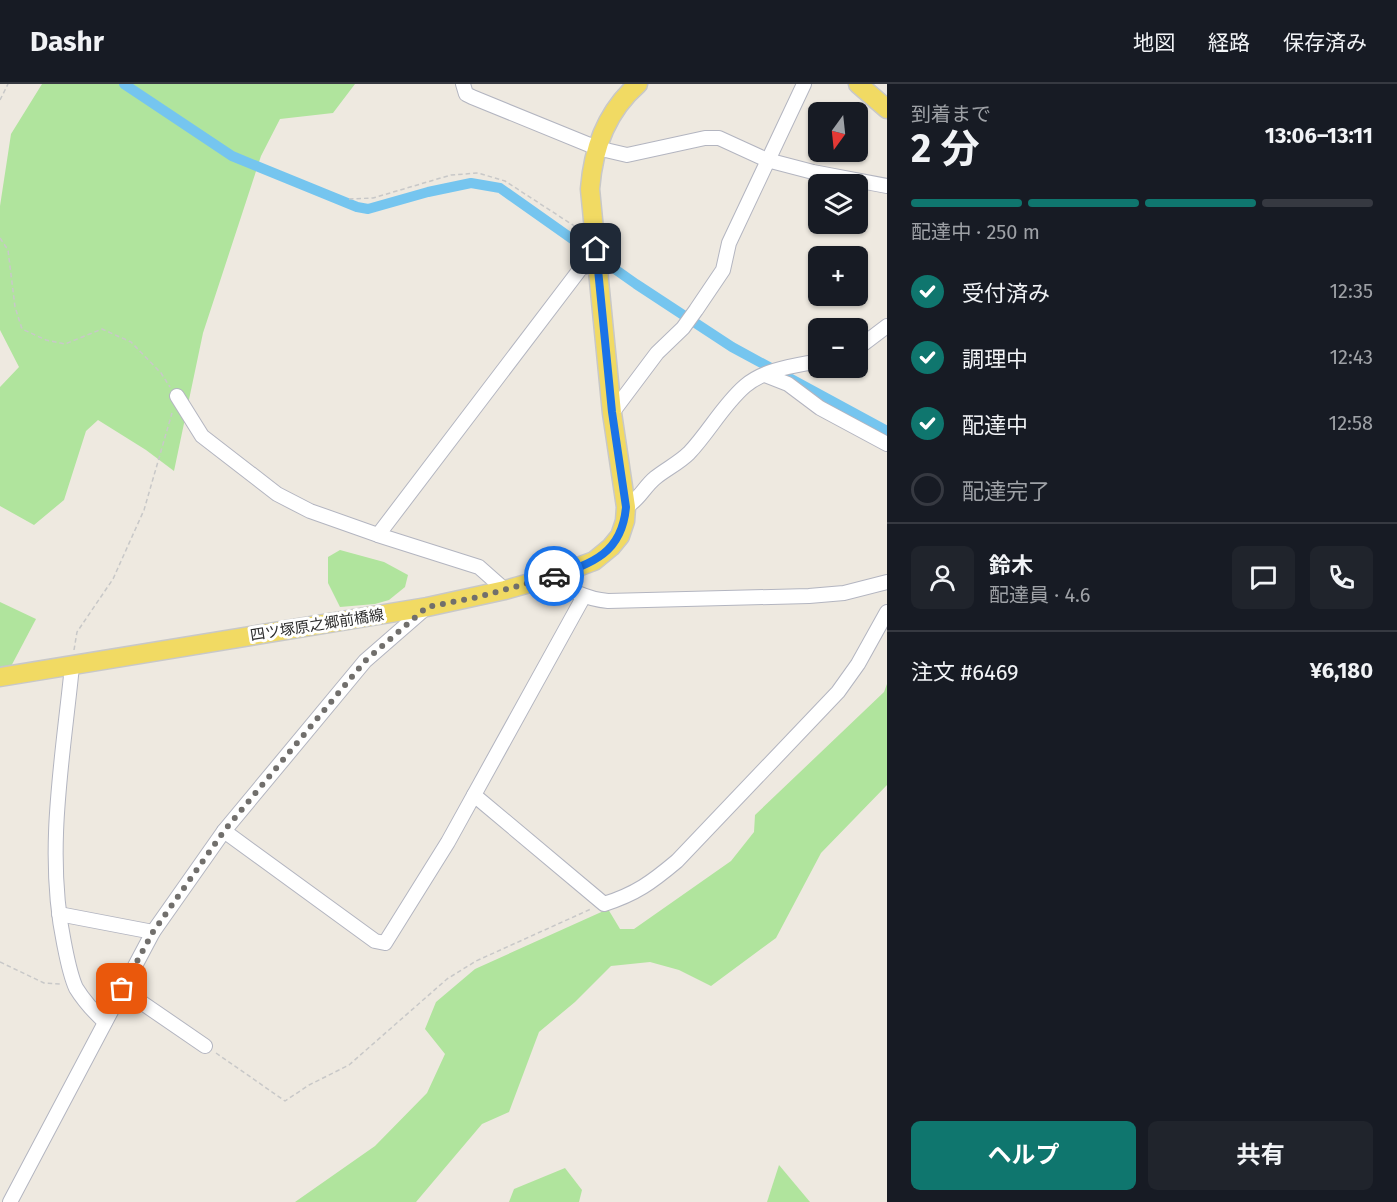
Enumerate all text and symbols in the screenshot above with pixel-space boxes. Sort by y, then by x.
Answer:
text: Dashr [30,25,104,58]
text: 地図 [1133,30,1175,56]
text: 経路 [1208,30,1250,56]
text: 保存済み [1283,30,1367,56]
north arrow [808,102,868,162]
map controls [808,102,868,378]
text: 到着まで [911,102,991,126]
text: 13:06–13:11 [1265,122,1373,149]
text: 2 分 [911,126,979,172]
button: layers [808,174,868,234]
text: 配達中 · 250 m [911,220,1040,244]
pin [570,223,621,274]
icon: home [579,232,612,265]
button: + [808,246,868,306]
icon: check [911,275,944,308]
text: 12:35 [1329,279,1373,303]
text: 受付済み [962,280,1050,307]
button: − [808,318,868,378]
icon: check [911,341,944,374]
text: 12:43 [1329,345,1373,369]
text: 調理中 [962,346,1028,373]
icon: check [911,407,944,440]
text: 12:58 [1329,411,1373,435]
text: 配達中 [962,412,1028,439]
text: 配達完了 [962,478,1050,505]
courier [524,546,584,606]
button: person [911,546,974,609]
button: chat [1232,546,1295,609]
button: phone [1310,546,1373,609]
text: 鈴木 [989,552,1033,579]
icon: car [538,560,571,593]
text: 配達員 · 4.6 [989,583,1090,607]
street label: 四ツ塚原之郷前橋線 [249,606,385,644]
text: ¥6,180 [1310,657,1373,684]
text: 注文 #6469 [911,659,1019,686]
pin [96,963,147,1014]
icon: bag [105,972,138,1005]
button: ヘルプ [911,1121,1136,1190]
button: 共有 [1148,1121,1373,1190]

